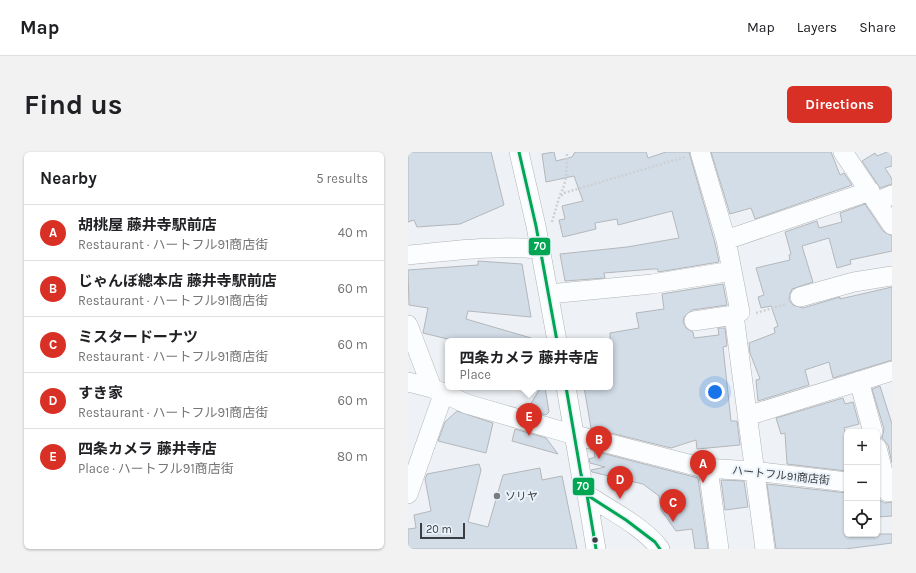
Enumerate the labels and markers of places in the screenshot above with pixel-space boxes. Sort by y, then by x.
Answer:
pin: E [516,403,542,436]
pin: B [586,426,612,459]
pin: A [690,450,716,483]
pin: D [607,466,633,499]
pin: C [660,489,686,522]
place label: ソリヤ [505,490,538,503]
marker: ソリヤ [492,491,502,501]
unlabelled marker [590,535,600,545]

